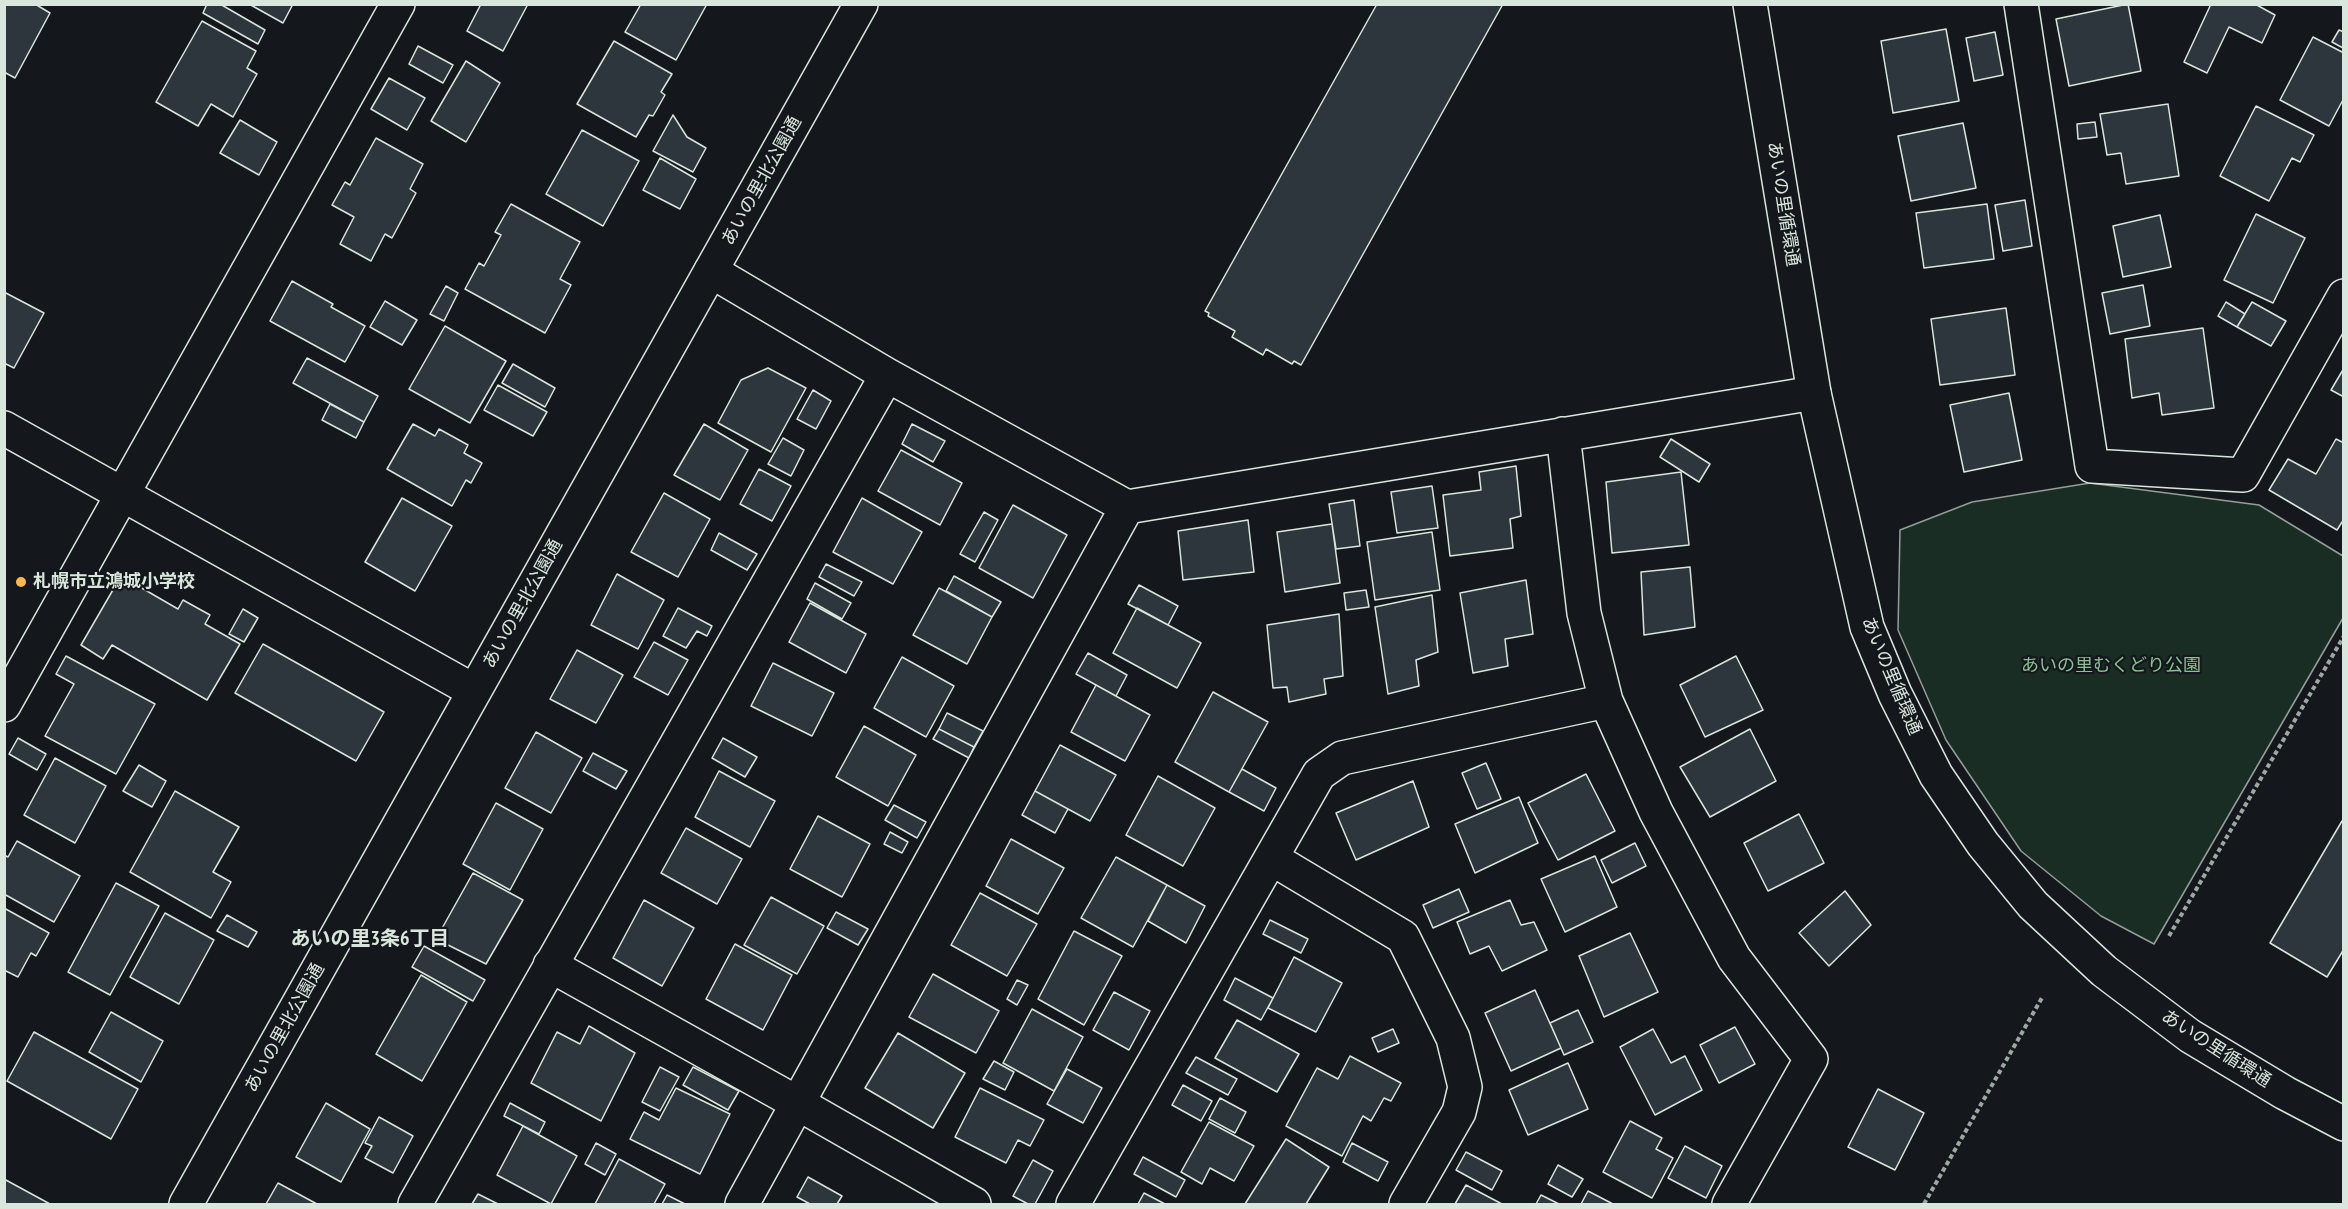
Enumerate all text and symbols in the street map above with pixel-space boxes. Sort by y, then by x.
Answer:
street label: あいの里北公園通 [718,113,806,249]
street label: あいの里循環通 [1762,140,1804,268]
street label: あいの里北公園通 [479,536,567,672]
place label: 札幌市立鴻城小学校 [33,571,195,593]
marker: 札幌市立鴻城小学校 [14,575,28,589]
street label: あいの里循環通 [1856,614,1926,738]
park label: あいの里むくどり公園 [2021,655,2201,677]
district label: あいの里3条6丁目 [290,927,450,951]
street label: あいの里北公園通 [241,960,329,1096]
street label: あいの里循環通 [2157,1006,2275,1092]

